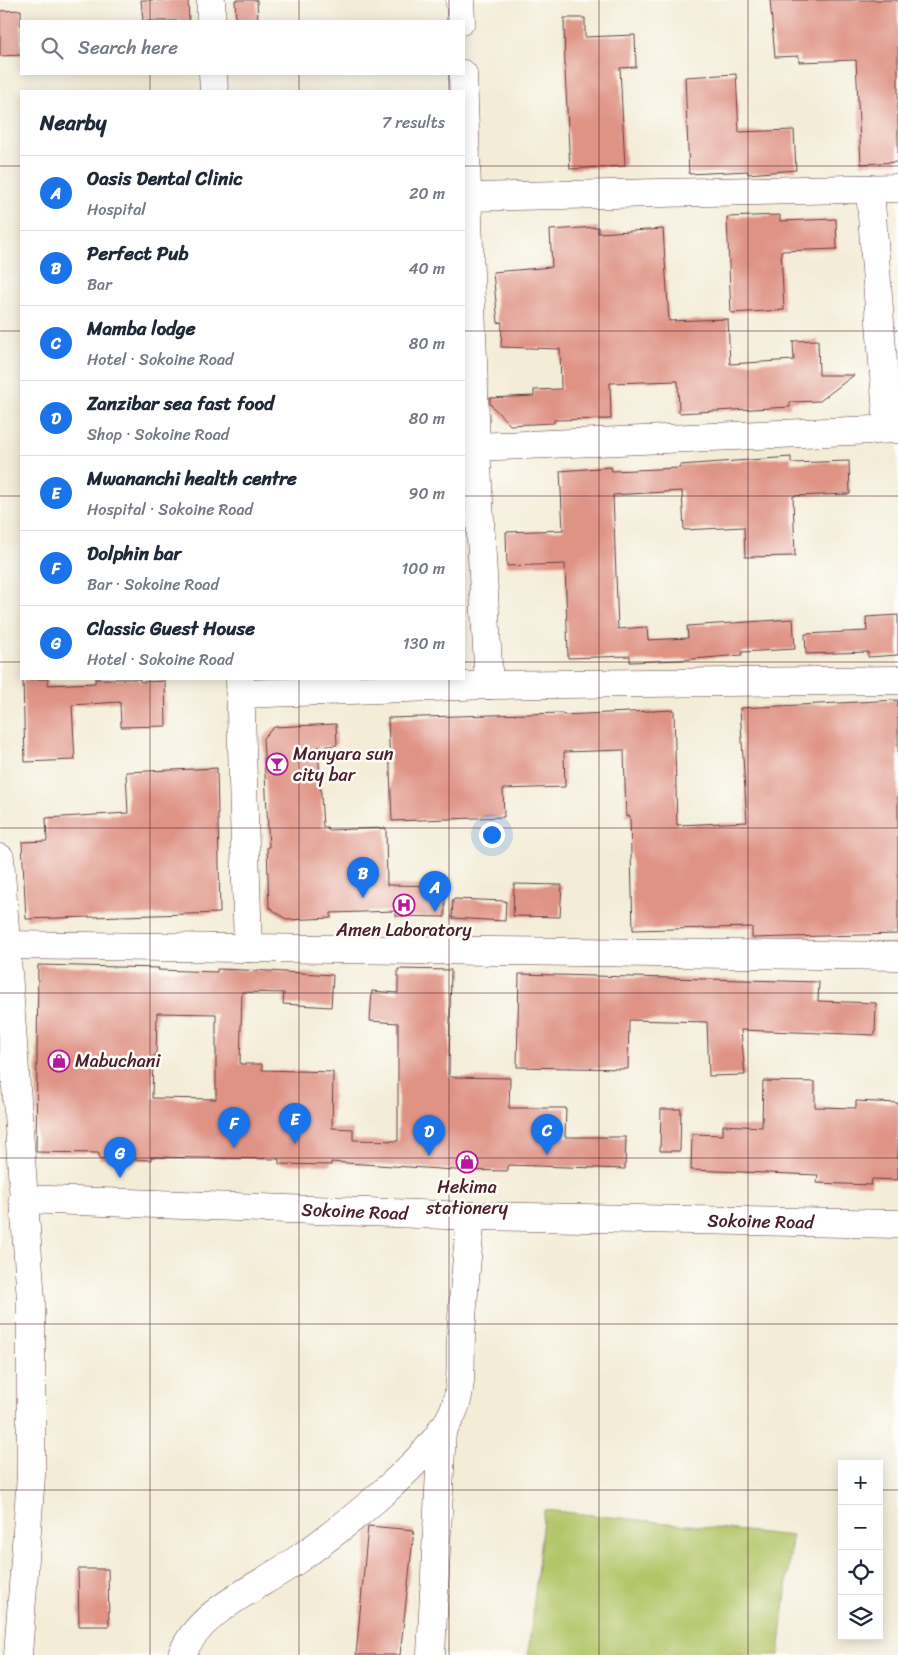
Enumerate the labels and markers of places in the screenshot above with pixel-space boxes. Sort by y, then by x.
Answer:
place label: Manyara sun city bar [293,738,394,791]
bar icon: Manyara sun city bar [265,752,289,776]
pin: B [347,857,379,898]
pin: A [419,871,451,912]
hospital icon: Amen Laboratory [392,893,416,917]
place label: Amen Laboratory [335,914,472,946]
place label: Mabuchani [75,1045,161,1077]
shop icon: Mabuchani [47,1049,71,1073]
pin: E [279,1103,311,1144]
pin: F [218,1107,250,1148]
pin: C [531,1114,563,1155]
pin: D [413,1115,445,1156]
pin: G [104,1137,136,1178]
shop icon: Hekima stationery [455,1150,479,1174]
place label: Hekima stationery [425,1171,509,1224]

